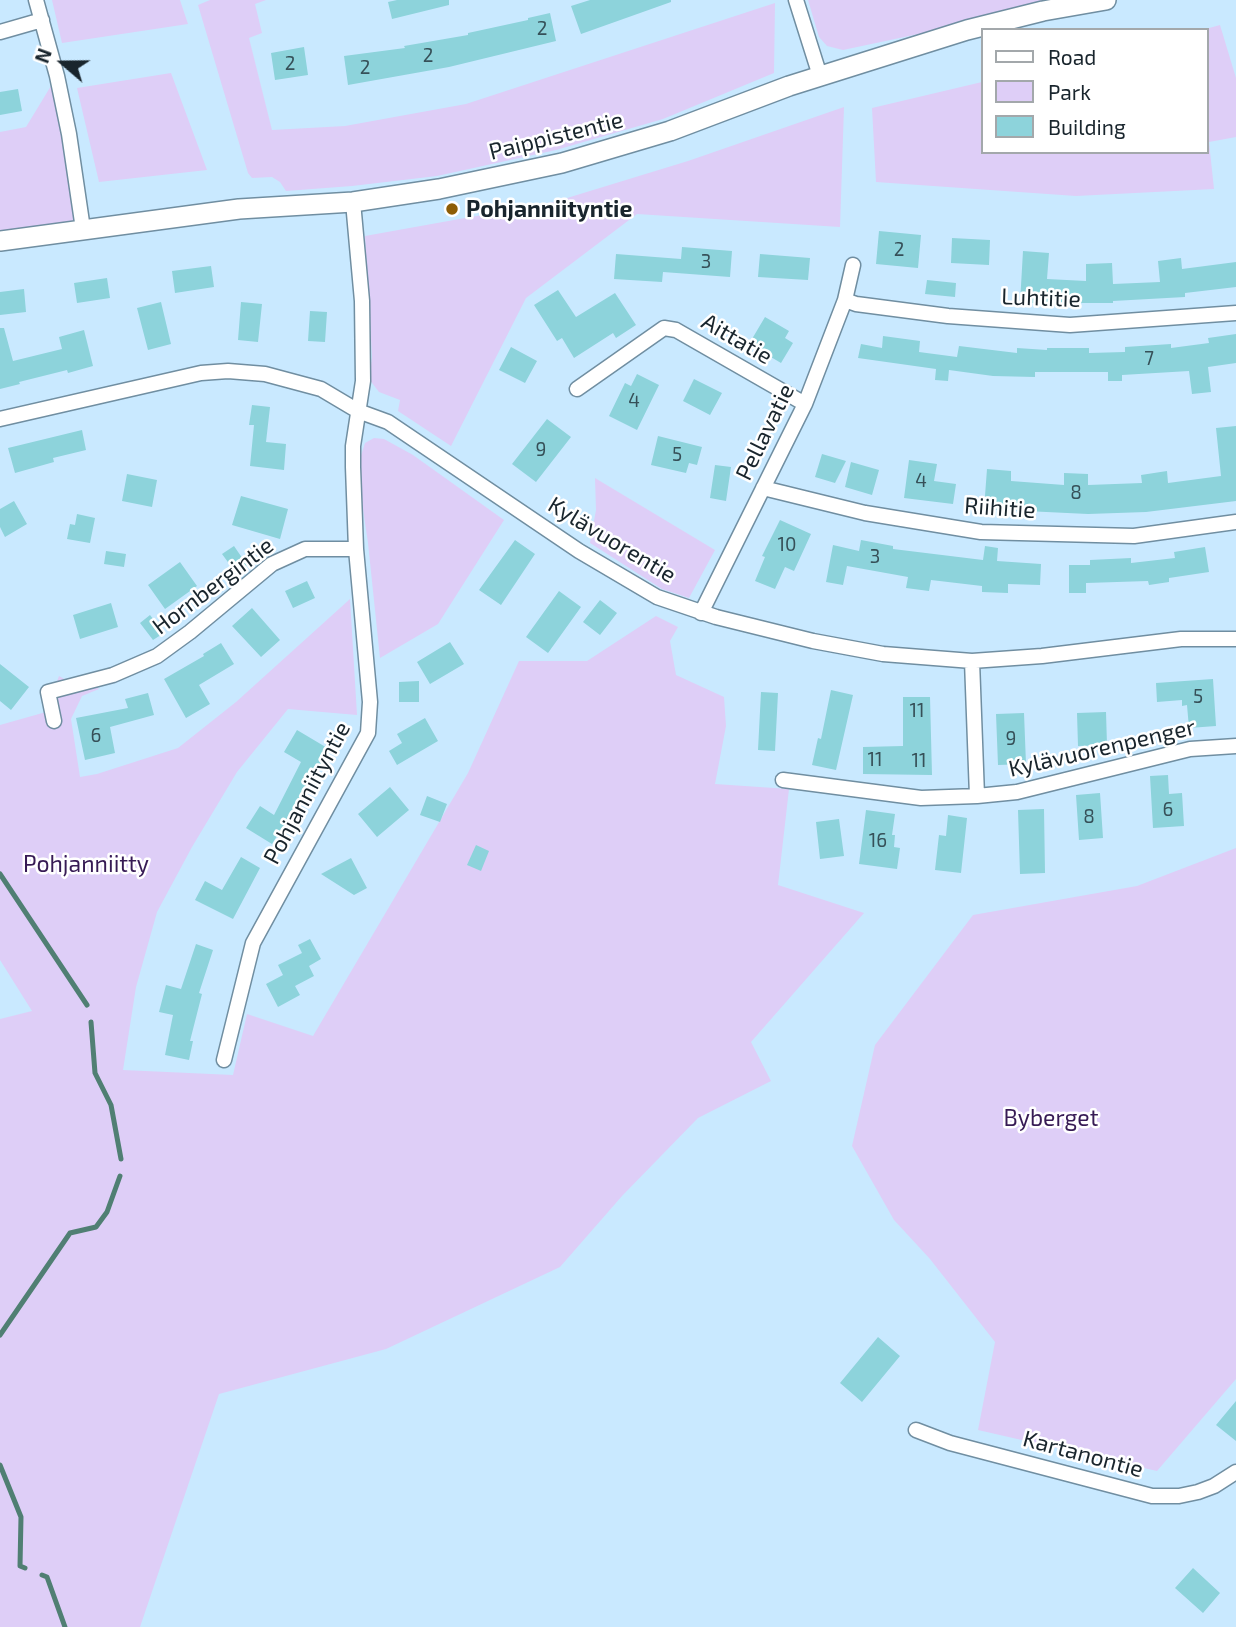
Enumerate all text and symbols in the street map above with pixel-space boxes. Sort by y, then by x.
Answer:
house number: 2 [537,18,547,40]
north arrow [28,28,98,98]
legend [981,28,1208,154]
text: Road [1048,44,1096,69]
text: N [30,45,56,66]
house number: 2 [423,45,433,67]
house number: 2 [285,53,295,75]
house number: 2 [360,57,370,79]
text: Park [1048,79,1091,104]
street label: Paippistentie [486,106,626,166]
text: Building [1048,114,1126,139]
place label: Pohjanniityntie [466,195,632,223]
marker: Pohjanniityntie [444,201,460,217]
house number: 2 [894,239,904,261]
house number: 3 [701,251,711,273]
street label: Luhtitie [1001,283,1081,313]
street label: Aittatie [697,308,777,370]
house number: 7 [1144,348,1154,370]
street label: Pellavatie [730,379,800,485]
house number: 4 [628,390,640,412]
house number: 9 [536,439,546,461]
house number: 5 [672,444,682,466]
house number: 4 [915,470,927,492]
house number: 8 [1070,482,1082,504]
street label: Kylävuorentie [543,491,681,589]
street label: Riihitie [963,492,1037,524]
street label: Hornbergintie [147,532,279,640]
house number: 10 [777,534,797,556]
house number: 3 [870,546,880,568]
house number: 5 [1193,686,1203,708]
house number: 11 [909,700,925,722]
street label: Kylävuorenpenger [1006,713,1198,783]
street label: Pohjanniityntie [258,717,356,869]
house number: 6 [91,725,101,747]
house number: 9 [1006,728,1016,750]
house number: 11 [867,749,883,771]
house number: 11 [911,750,927,772]
house number: 6 [1163,799,1173,821]
house number: 8 [1083,806,1095,828]
house number: 16 [869,830,887,852]
park label: Pohjanniitty [23,850,149,878]
park label: Byberget [1004,1104,1098,1132]
street label: Kartanontie [1020,1425,1146,1483]

